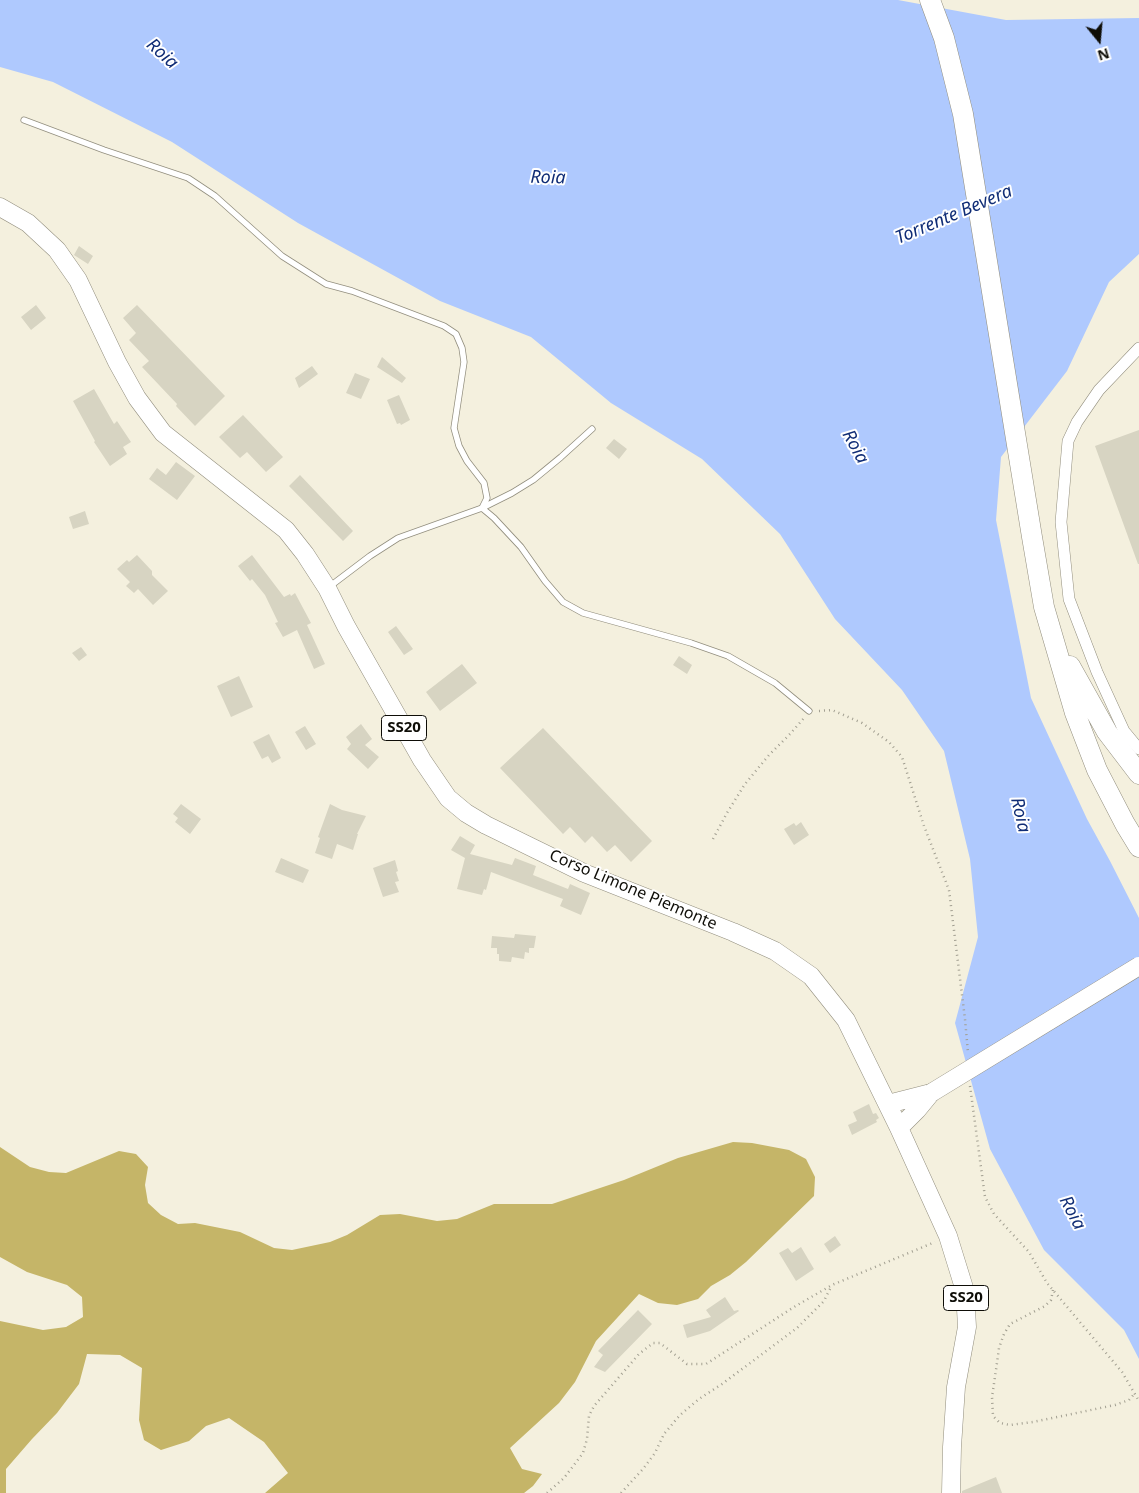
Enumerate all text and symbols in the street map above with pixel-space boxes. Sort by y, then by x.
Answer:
north arrow [1074,15,1124,65]
water label: Roia [142,34,182,74]
text: N [1095,44,1112,66]
water label: Roia [530,167,566,189]
water label: Torrente Bevera [892,181,1016,249]
water label: Roia [837,426,873,468]
road number: SS20 [382,716,426,740]
water label: Roia [1006,795,1034,835]
street label: Corso Limone Piemonte [546,846,720,934]
water label: Roia [1054,1192,1090,1234]
road number: SS20 [944,1286,988,1310]

